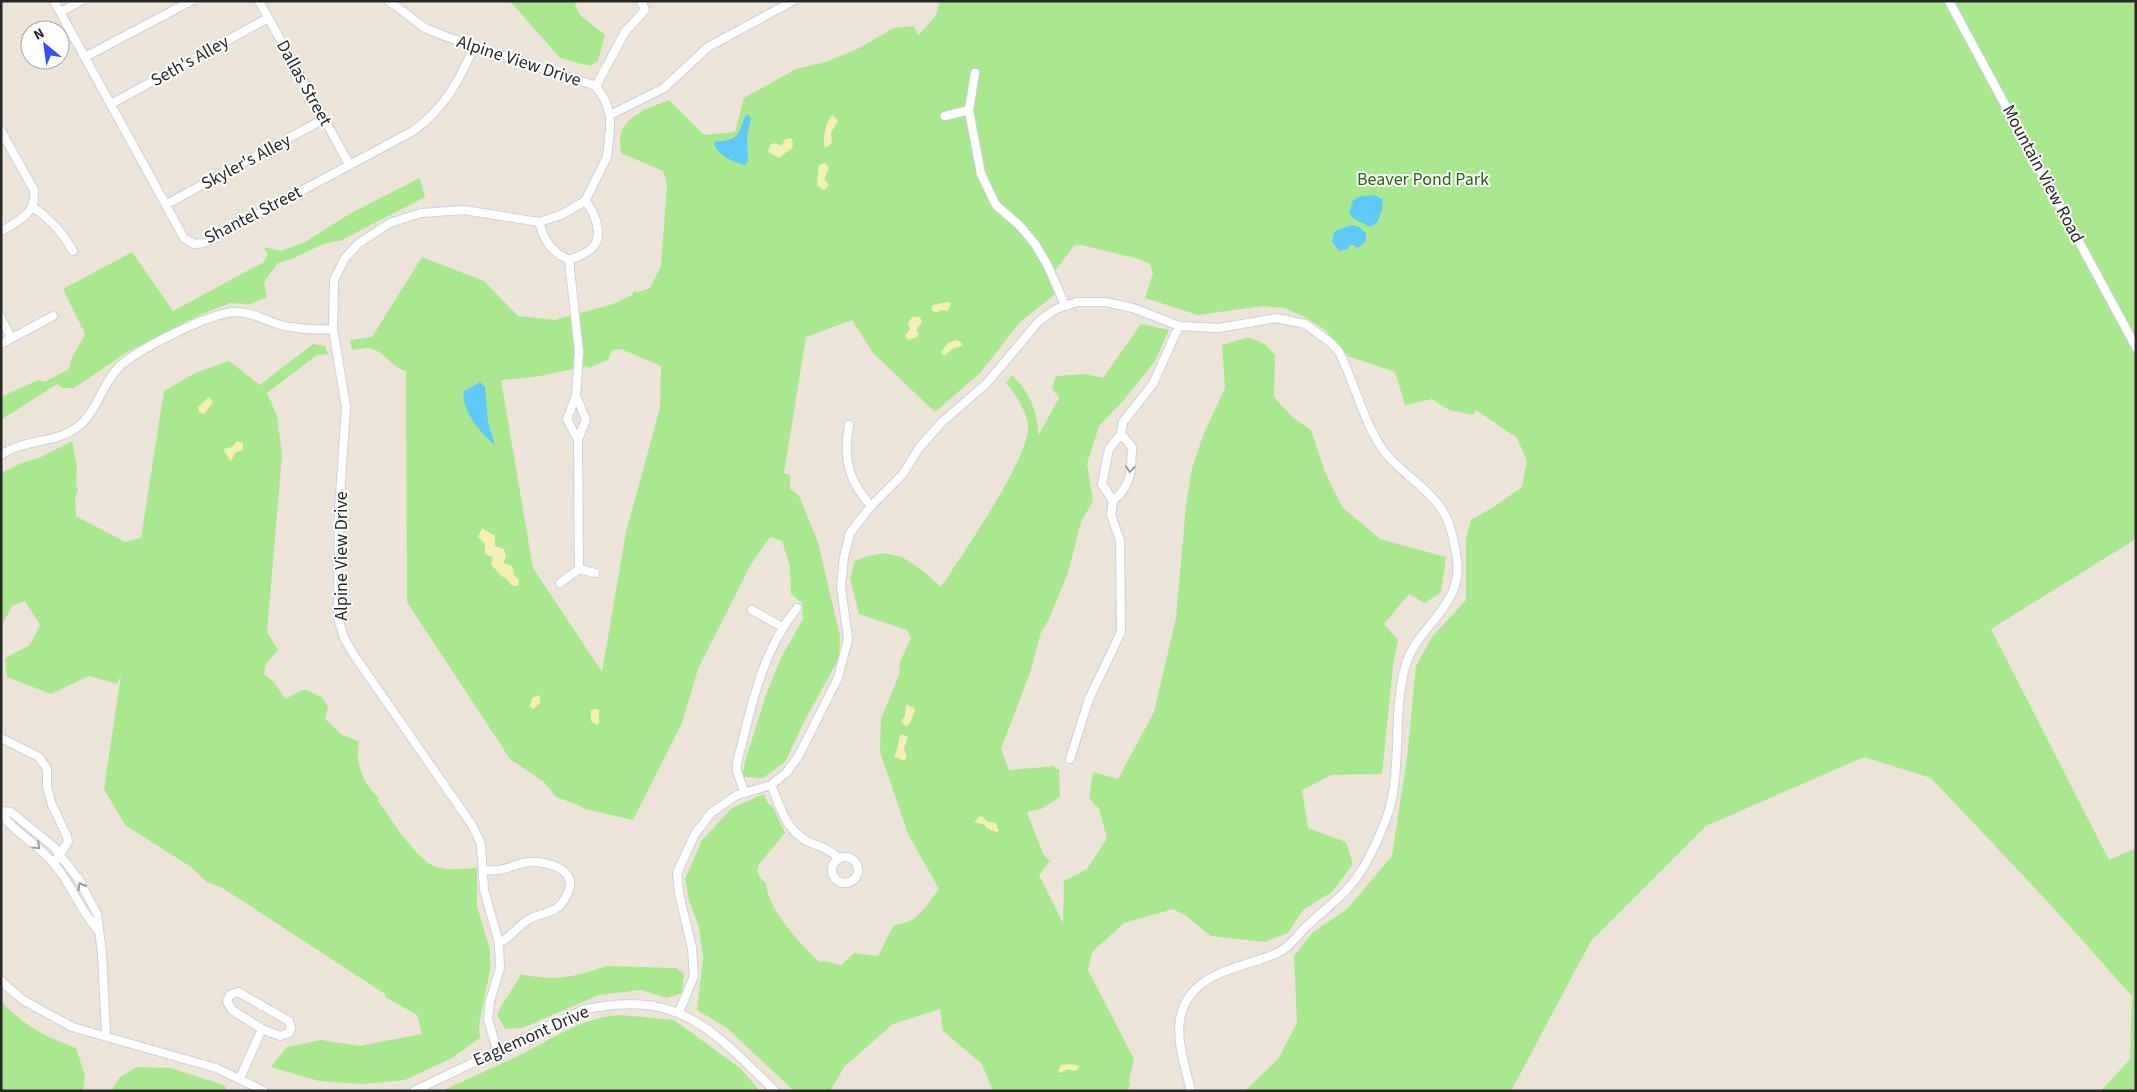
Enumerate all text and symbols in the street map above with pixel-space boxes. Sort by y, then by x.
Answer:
north arrow [20,20,70,70]
text: N [30,24,48,46]
street label: Seth's Alley [146,29,234,93]
street label: Alpine View Drive [454,29,584,93]
street label: Dallas Street [270,36,338,130]
street label: Mountain View Road [1996,101,2090,247]
street label: Skyler's Alley [197,128,296,196]
park label: Beaver Pond Park [1357,167,1489,192]
street label: Shantel Street [200,180,306,250]
one-way arrow [1125,465,1136,473]
street label: Alpine View Drive [329,491,354,621]
one-way arrow [31,840,40,849]
one-way arrow [78,882,88,891]
street label: Eaglemont Drive [469,999,593,1073]

